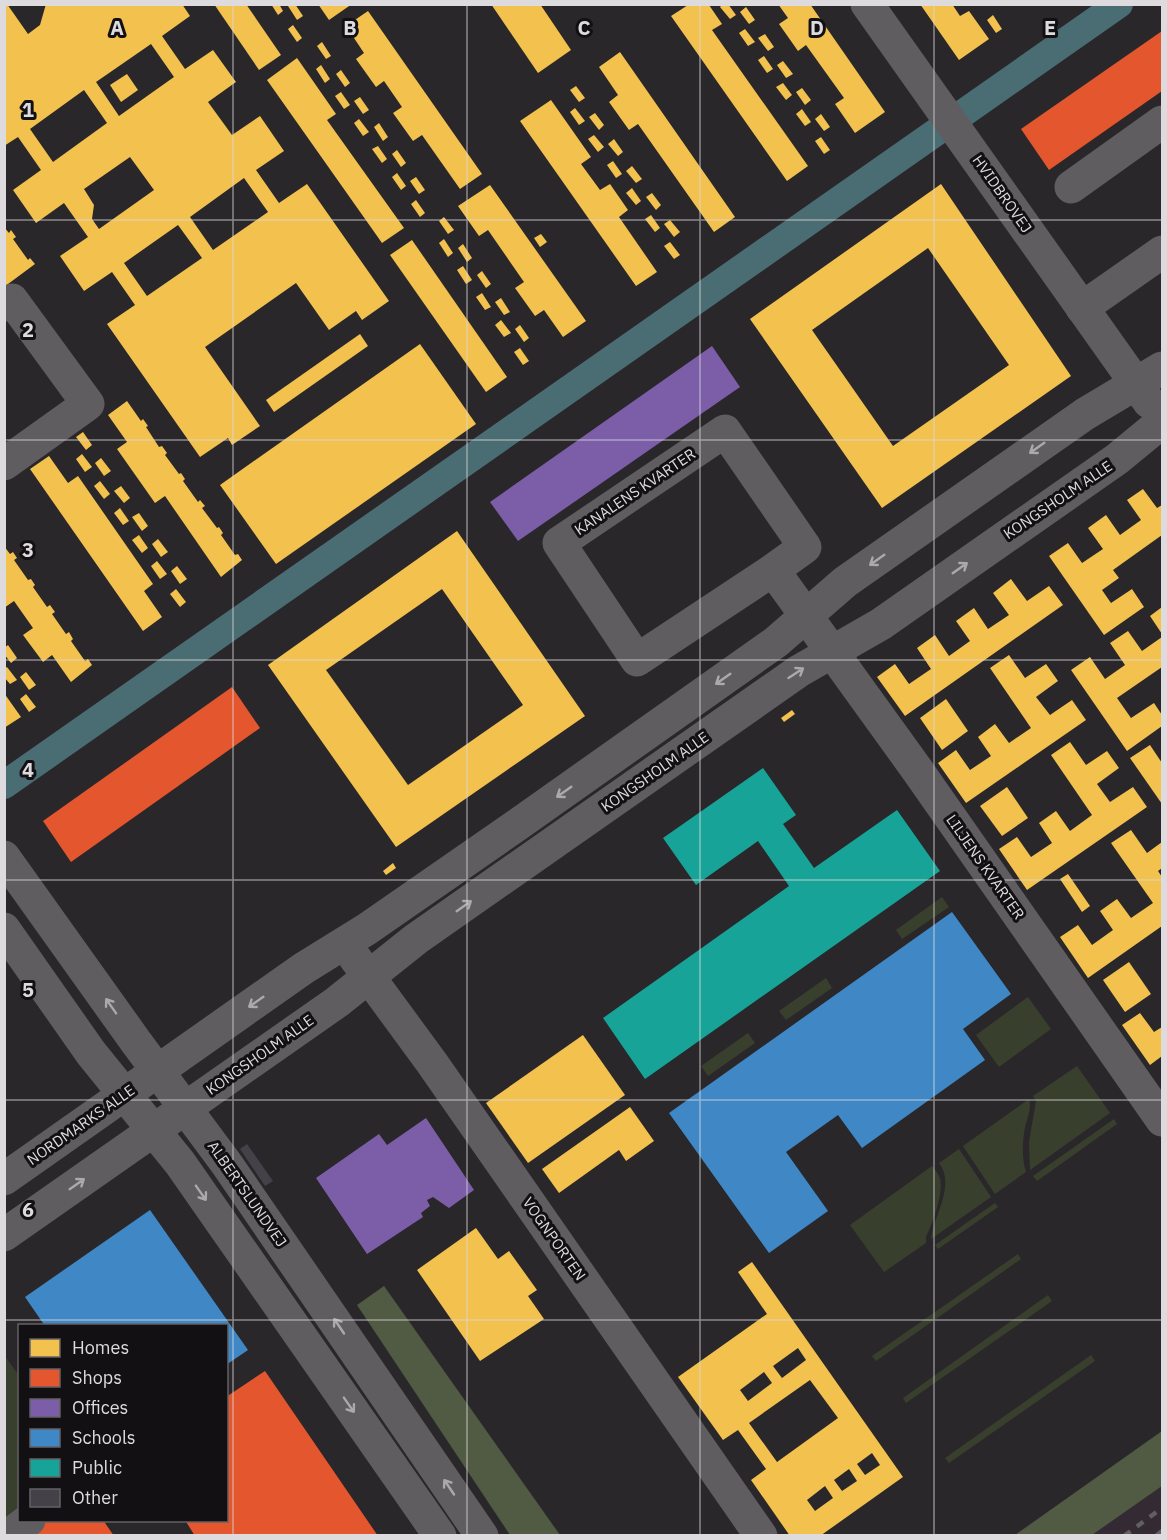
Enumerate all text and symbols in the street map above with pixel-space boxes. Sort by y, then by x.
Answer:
text: A [110,14,124,41]
text: B [343,14,357,41]
text: C [577,14,591,41]
text: D [810,14,824,41]
text: E [1044,14,1056,41]
text: 1 [22,96,34,123]
street label: HVIDBROVEJ [969,151,1036,236]
text: 2 [22,316,34,343]
one-way arrow [1029,442,1045,454]
street label: KANALENS KVARTER [571,444,699,539]
street label: KONGSHOLM ALLE [1000,456,1116,543]
text: 3 [22,536,34,563]
one-way arrow [870,554,886,566]
one-way arrow [951,562,967,574]
one-way arrow [787,667,804,679]
one-way arrow [716,673,732,685]
street label: KONGSHOLM ALLE [597,727,712,816]
text: 4 [22,756,34,783]
one-way arrow [556,785,572,798]
street label: LILJENS KVARTER [942,811,1029,923]
one-way arrow [456,900,472,912]
text: 5 [22,976,34,1003]
one-way arrow [248,996,264,1008]
one-way arrow [104,999,117,1015]
street label: KONGSHOLM ALLE [202,1010,317,1099]
street label: NORDMARKS ALLE [23,1080,138,1169]
street label: ALBERTSLUNDVEJ [204,1137,291,1250]
one-way arrow [68,1178,85,1190]
one-way arrow [195,1185,207,1201]
street label: VOGNPORTEN [519,1193,590,1284]
text: 6 [22,1196,34,1223]
one-way arrow [333,1319,345,1335]
legend [18,1324,228,1522]
text: Homes [72,1336,129,1359]
text: Shops [72,1366,122,1389]
text: Offices [72,1396,128,1419]
one-way arrow [343,1396,355,1412]
text: Schools [72,1426,136,1449]
text: Public [72,1456,122,1479]
one-way arrow [443,1480,455,1496]
text: Other [72,1486,118,1509]

